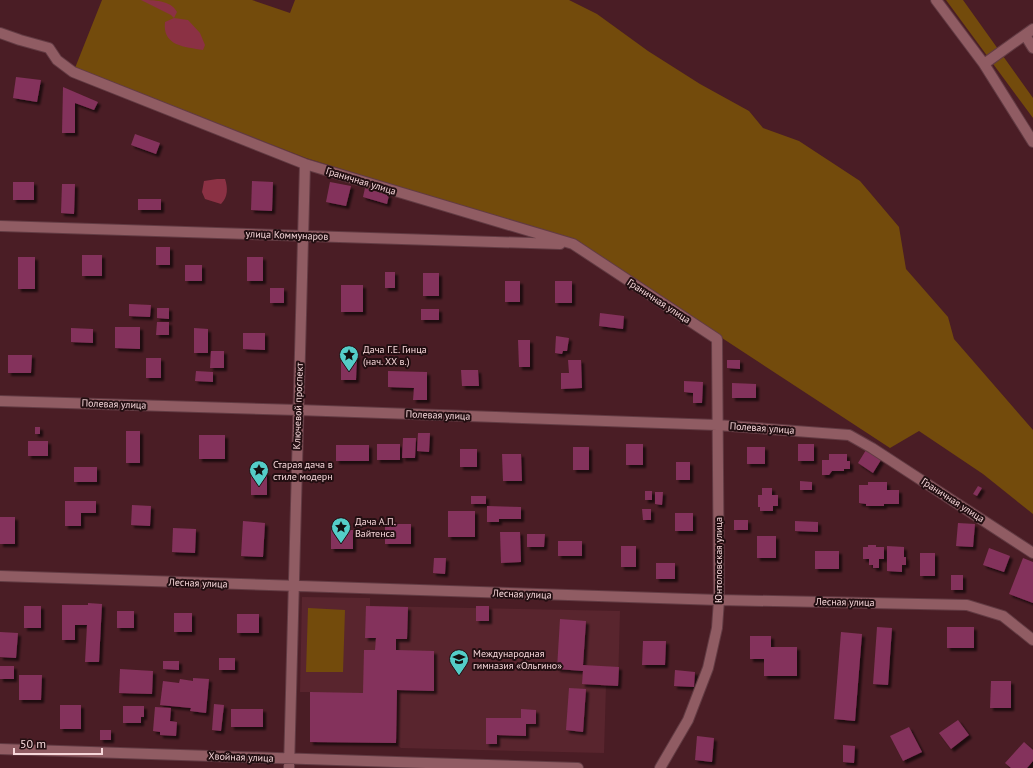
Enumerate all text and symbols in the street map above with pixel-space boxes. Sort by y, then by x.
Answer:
street label: Граничная улица [324,164,398,198]
street label: улица Коммунаров [245,227,329,243]
street label: Граничная улица [625,276,693,326]
place label: Дача Г.Е. Гинца (нач. XX в.) [363,343,427,368]
place icon: Дача Г.Е. Гинца (нач. XX в.) [338,344,360,372]
street label: Ключевой проспект [290,362,306,450]
street label: Полевая улица [81,396,147,412]
street label: Полевая улица [405,407,471,423]
street label: Полевая улица [729,419,795,437]
place label: Старая дача в стиле модерн [273,458,333,483]
place icon: Старая дача в стиле модерн [248,459,270,487]
street label: Граничная улица [919,475,987,525]
place label: Дача А.П. Вайтенса [355,515,396,540]
place icon: Дача А.П. Вайтенса [330,516,352,544]
street label: Юнтоловская улица [712,517,725,603]
street label: Лесная улица [167,575,228,591]
street label: Лесная улица [491,586,552,602]
street label: Лесная улица [814,595,875,609]
place label: Международная гимназия «Ольгино» [473,647,562,672]
school or university icon: Международная гимназия «Ольгино» [448,648,470,676]
scale bar [14,730,102,756]
text: 50 m [20,736,46,751]
street label: Хвойная улица [208,749,274,765]

